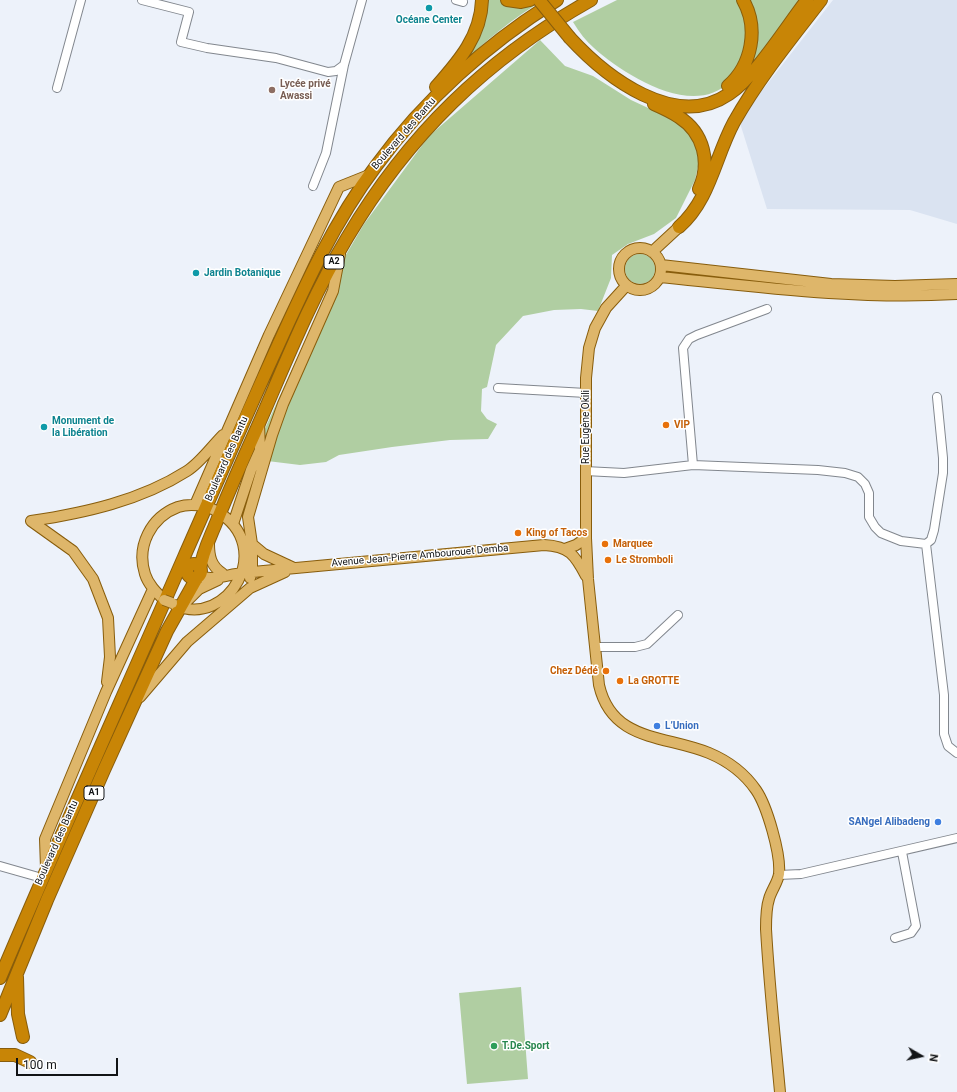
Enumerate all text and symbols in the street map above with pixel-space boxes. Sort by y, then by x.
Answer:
marker: Océane Center [424,3,434,13]
place label: Océane Center [396,14,462,26]
place label: Lycée privé Awassi [280,78,331,102]
marker: Lycée privé Awassi [267,85,277,95]
street label: Boulevard des Bantu [370,96,438,172]
road number: A2 [324,255,344,269]
place label: Jardin Botanique [204,267,281,279]
marker: Jardin Botanique [191,268,201,278]
street label: Rue Eugène Okili [580,390,592,464]
place label: Monument de la Libération [52,415,114,438]
street label: Boulevard des Bantu [203,415,251,503]
place label: VIP [674,419,690,431]
marker: VIP [661,420,671,430]
marker: Monument de la Libération [39,422,49,432]
place label: King of Tacos [526,527,587,539]
marker: King of Tacos [513,528,523,538]
place label: Marquee [613,538,653,550]
marker: Marquee [600,539,610,549]
street label: Avenue Jean-Pierre Ambourouet Demba [331,542,509,570]
place label: Le Stromboli [616,554,673,566]
marker: Le Stromboli [603,555,613,565]
place label: Chez Dédé [550,665,598,677]
marker: Chez Dédé [601,666,611,676]
place label: La GROTTE [628,675,679,687]
marker: La GROTTE [615,676,625,686]
place label: L’Union [665,720,699,732]
marker: L’Union [652,721,662,731]
road number: A1 [84,786,104,800]
street label: Boulevard des Bantu [33,799,81,887]
place label: SANgel Alibadeng [848,816,930,828]
marker: SANgel Alibadeng [933,817,943,827]
north arrow [901,1036,941,1076]
place label: T.De.Sport [502,1040,549,1052]
marker: T.De.Sport [489,1041,499,1051]
scale bar [18,1050,120,1076]
text: N [926,1053,940,1063]
text: 100 m [23,1058,57,1072]

